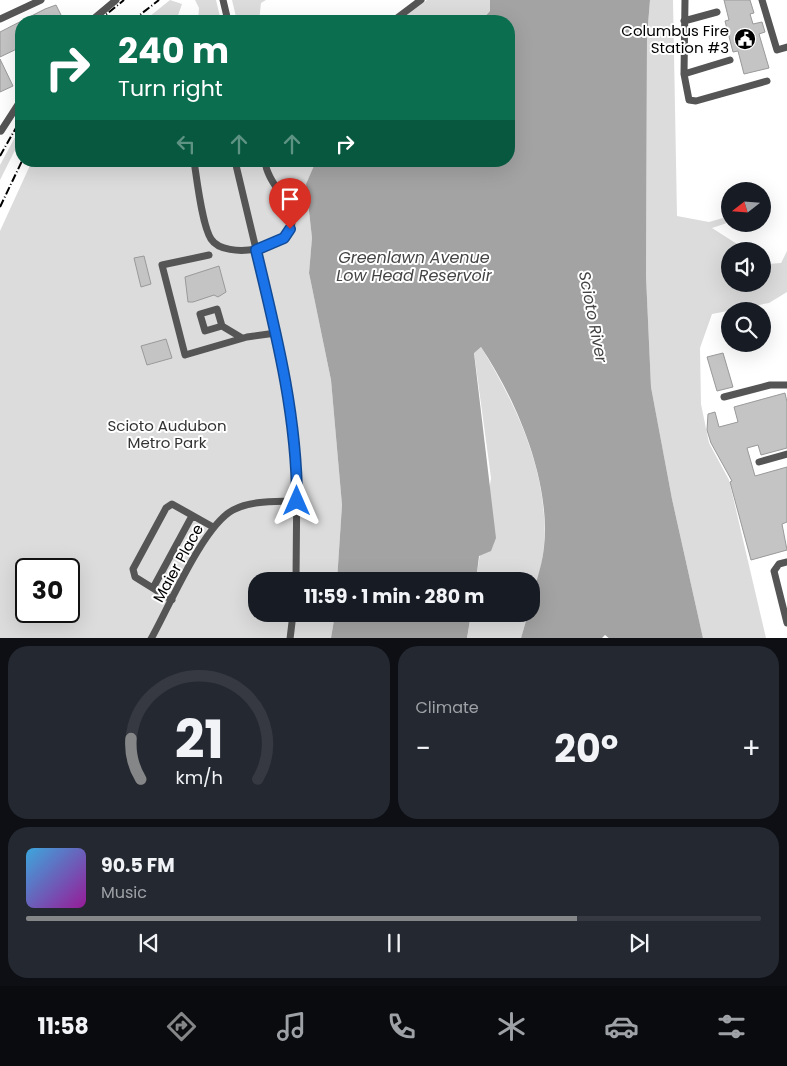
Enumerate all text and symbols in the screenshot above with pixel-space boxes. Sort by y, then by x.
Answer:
place label: Columbus Fire Station #3 [621,20,729,58]
text: 240 m [118,26,229,75]
public building icon: Columbus Fire Station #3 [733,27,757,51]
icon: right [35,35,100,100]
text: Turn right [118,73,223,104]
icon: left [172,130,200,158]
icon: ahead [225,130,253,158]
icon: ahead [278,130,306,158]
icon: right [331,130,359,158]
pin [269,178,311,229]
north arrow [721,182,771,232]
map controls [721,182,771,352]
icon: arrive [276,185,304,213]
button: sound [721,242,771,292]
water label: Greenlawn Avenue Low Head Reservoir [336,246,493,287]
water label: Scioto River [573,269,613,366]
button: search [721,302,771,352]
park label: Scioto Audubon Metro Park [107,415,227,453]
position arrow [270,474,322,526]
street label: Maier Place [148,520,208,606]
speed limit sign: 30 [15,558,80,623]
text: 11:59 · 1 min · 280 m [304,583,484,610]
text: Climate [416,696,479,719]
text: 21 [174,703,223,776]
text: 20° [554,722,618,775]
text: − [416,729,431,768]
text: + [742,729,761,768]
text: km/h [175,765,223,790]
text: 90.5 FM [101,852,175,879]
text: Music [101,881,147,904]
icon: previous [135,929,163,957]
icon: pause [380,929,408,957]
icon: next [625,929,653,957]
icon: directions [164,1009,199,1044]
icon: music [274,1009,309,1044]
icon: phone [384,1009,419,1044]
icon: climate [494,1009,529,1044]
icon: car [604,1009,639,1044]
icon: filters [714,1009,749,1044]
text: 11:58 [38,1011,89,1042]

